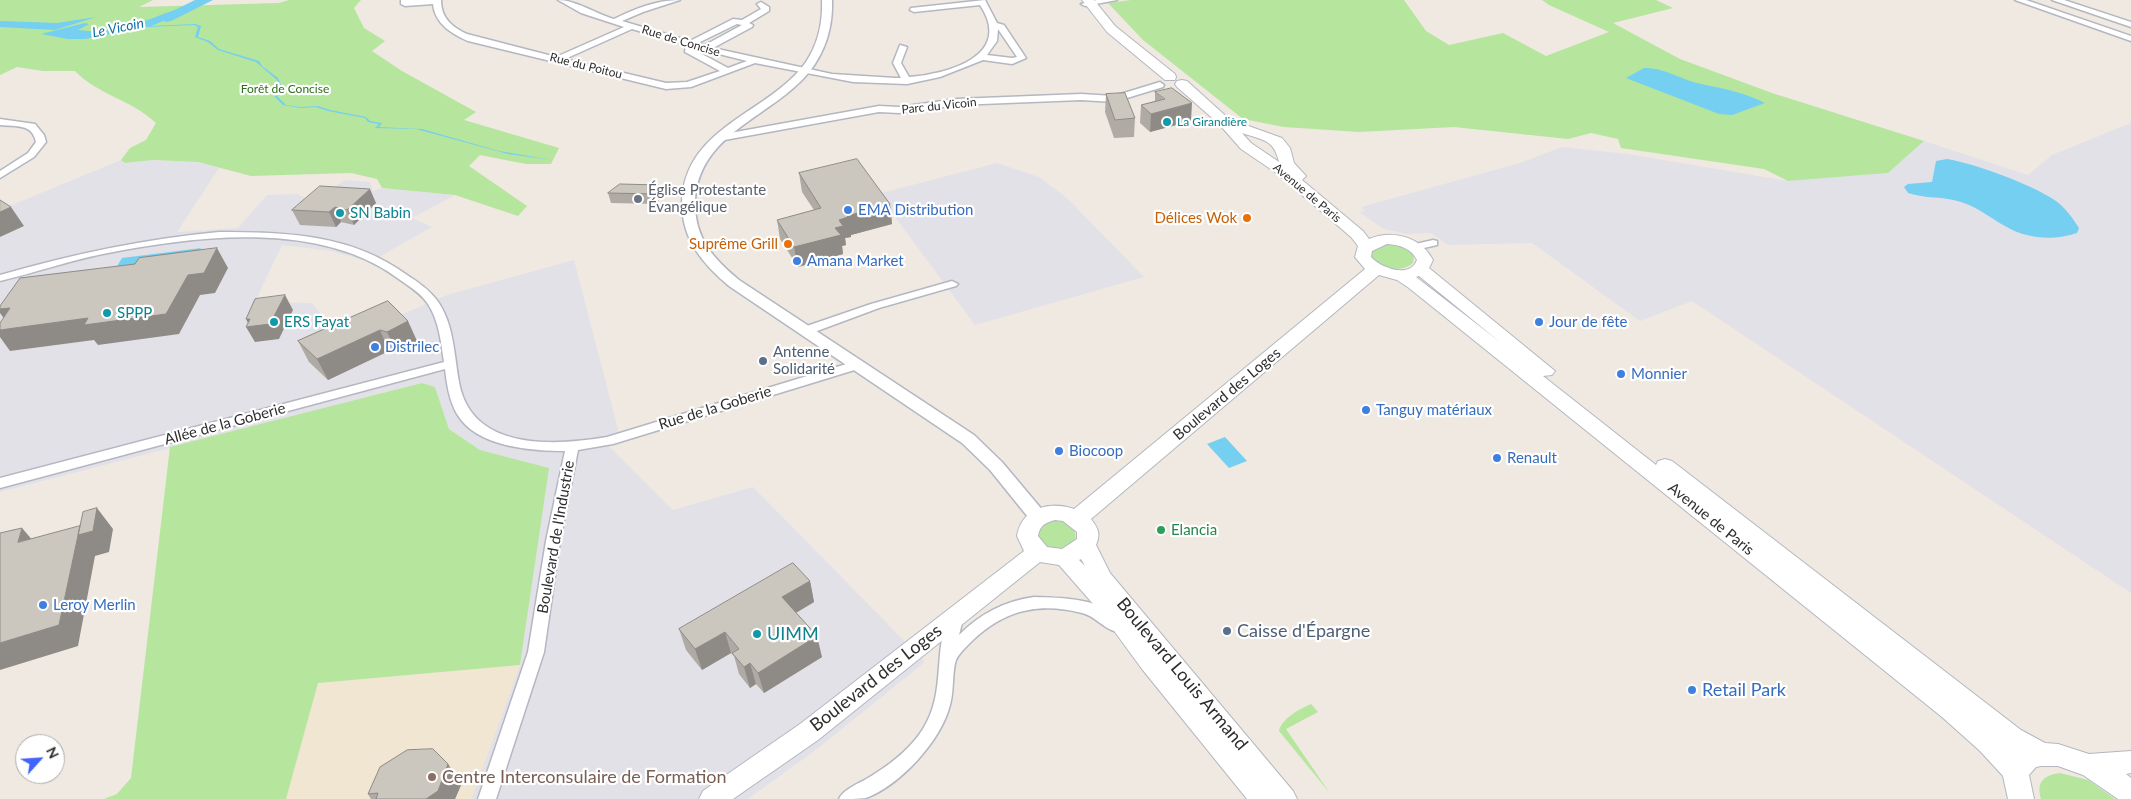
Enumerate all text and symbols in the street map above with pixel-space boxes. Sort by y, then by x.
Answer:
water label: Le Vicoin [91,15,145,41]
street label: Rue de Concise [640,22,722,60]
street label: Rue du Poitou [548,50,624,82]
park label: Forêt de Concise [241,82,329,96]
street label: Parc du Vicoin [901,95,977,117]
place label: La Girandière [1177,115,1247,129]
marker: La Girandière [1161,116,1173,128]
street label: Avenue de Paris [1270,160,1344,226]
place label: Église Protestante Évangélique [648,181,766,216]
marker: Église Protestante Évangélique [632,193,644,205]
place label: EMA Distribution [858,201,973,219]
place label: SN Babin [350,204,411,222]
marker: EMA Distribution [842,204,854,216]
marker: SN Babin [334,207,346,219]
place label: Délices Wok [1155,209,1237,227]
marker: Délices Wok [1241,212,1253,224]
place label: Suprême Grill [689,235,778,253]
marker: Suprême Grill [782,238,794,250]
place label: Amana Market [807,252,904,270]
marker: Amana Market [791,255,803,267]
place label: SPPP [117,304,152,322]
marker: SPPP [101,307,113,319]
place label: ERS Fayat [284,313,349,331]
place label: Jour de fête [1549,313,1628,331]
marker: ERS Fayat [268,316,280,328]
marker: Jour de fête [1533,316,1545,328]
place label: Distrilec [385,338,439,356]
marker: Distrilec [369,341,381,353]
place label: Antenne Solidarité [773,343,835,378]
street label: Boulevard des Loges [1170,344,1284,444]
marker: Antenne Solidarité [757,355,769,367]
place label: Monnier [1631,365,1687,383]
marker: Monnier [1615,368,1627,380]
street label: Rue de la Goberie [656,382,774,434]
street label: Allée de la Goberie [163,399,287,449]
place label: Tanguy matériaux [1376,401,1492,419]
marker: Tanguy matériaux [1360,404,1372,416]
place label: Biocoop [1069,442,1123,460]
marker: Biocoop [1053,445,1065,457]
place label: Renault [1507,449,1557,467]
marker: Renault [1491,452,1503,464]
street label: Boulevard de l'Industrie [534,459,578,615]
street label: Avenue de Paris [1664,479,1758,559]
place label: Elancia [1171,521,1217,539]
marker: Elancia [1155,524,1167,536]
street label: Boulevard Louis Armand [1112,593,1252,755]
place label: Leroy Merlin [53,596,136,614]
marker: Leroy Merlin [37,599,49,611]
street label: Boulevard des Loges [806,620,946,736]
place label: Caisse d'Épargne [1237,620,1370,642]
place label: UIMM [767,623,819,645]
marker: Caisse d'Épargne [1221,625,1233,637]
marker: UIMM [751,628,763,640]
place label: Retail Park [1702,679,1786,701]
marker: Retail Park [1686,684,1698,696]
north arrow [15,734,65,784]
text: N [43,744,63,761]
place label: Centre Interconsulaire de Formation [442,766,727,788]
marker: Centre Interconsulaire de Formation [426,771,438,783]

